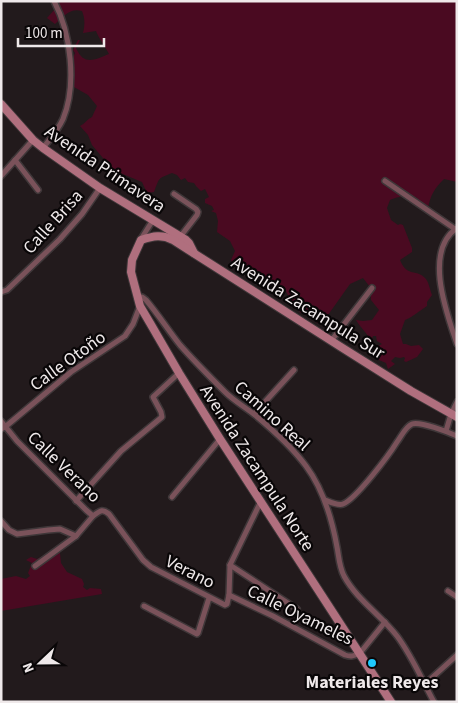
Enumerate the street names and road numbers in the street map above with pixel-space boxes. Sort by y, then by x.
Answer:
street label: Avenida Primavera [40,119,170,219]
street label: Calle Brisa [17,184,89,260]
street label: Avenida Zacampula Sur [226,250,390,366]
street label: Calle Otoño [25,325,111,397]
street label: Camino Real [229,375,315,457]
street label: Avenida Zacampula Norte [194,380,320,556]
street label: Calle Verano [22,426,106,508]
street label: Verano [161,549,219,595]
street label: Calle Oyameles [243,579,357,651]

